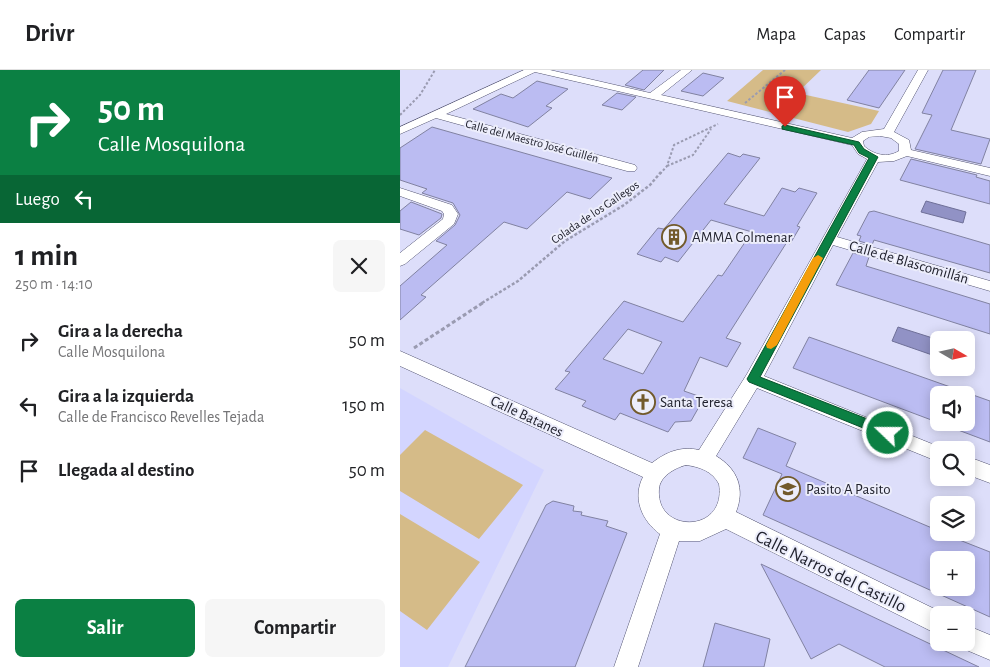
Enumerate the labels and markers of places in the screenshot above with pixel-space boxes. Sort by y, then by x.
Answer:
pin [764,76,806,127]
building icon: AMMA Colmenar [661,224,687,250]
place label: AMMA Colmenar [692,230,792,245]
church icon: Santa Teresa [630,389,656,415]
place label: Santa Teresa [660,395,733,410]
school or university icon: Pasito A Pasito [775,476,801,502]
place label: Pasito A Pasito [806,482,891,497]

